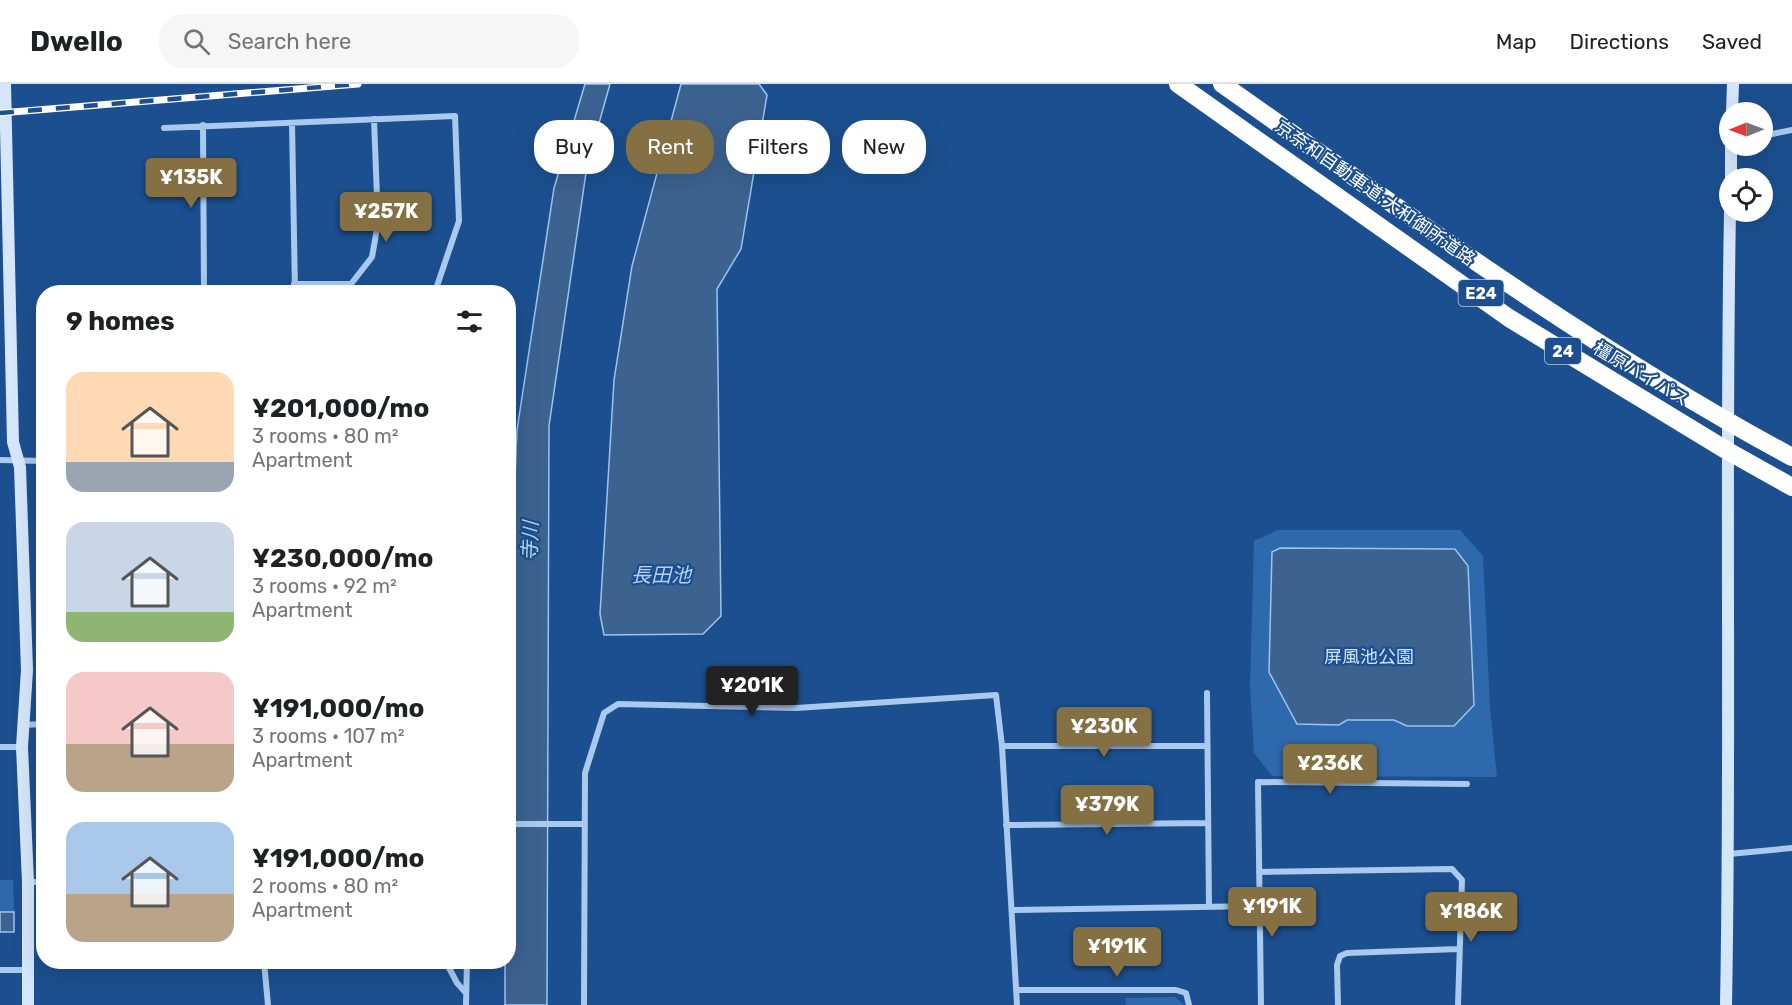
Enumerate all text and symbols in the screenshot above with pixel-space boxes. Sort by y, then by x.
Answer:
search box [159,14,579,68]
text: Dwello [30,25,123,58]
icon: search [180,25,213,58]
text: Search here [228,28,351,55]
text: Map [1496,29,1537,54]
text: Directions [1570,29,1669,54]
text: Saved [1702,29,1762,54]
north arrow [1719,102,1773,156]
map controls [1719,102,1773,222]
street label: 京奈和自動車道;大和御所道路 [1271,115,1479,271]
chip: Buy [534,120,614,174]
chip: Rent [626,120,714,174]
chip: Filters [726,120,830,174]
chip: New [842,120,926,174]
pin: ¥135K [149,158,233,209]
text: ¥135K [159,165,223,189]
button: locate [1719,168,1773,222]
pin: ¥257K [344,192,428,243]
text: ¥257K [354,199,418,223]
road number: E24 [1458,280,1504,306]
icon: filters [453,305,486,338]
text: 9 homes [66,306,175,337]
street label: 橿原バイパス [1589,337,1693,411]
road number: 24 [1545,338,1581,364]
text: ¥201,000/mo [252,393,429,424]
icon: home [114,396,186,468]
text: 3 rooms · 80 m² [252,424,399,448]
text: Apartment [252,448,353,472]
water label: 寺川 [517,519,543,561]
text: ¥230,000/mo [252,543,433,574]
icon: home [114,546,186,618]
water label: 長田池 [631,563,693,587]
text: 3 rooms · 92 m² [252,574,397,598]
text: Apartment [252,598,353,622]
park label: 屏風池公園 [1324,646,1414,668]
pin: ¥201K [710,666,794,717]
text: ¥201K [720,673,784,697]
text: ¥191,000/mo [252,693,424,724]
icon: home [114,696,186,768]
pin: ¥230K [1062,707,1146,758]
text: ¥230K [1071,714,1137,738]
text: 3 rooms · 107 m² [252,724,405,748]
pin: ¥236K [1288,744,1372,795]
text: Apartment [252,748,353,772]
text: ¥236K [1297,751,1363,775]
pin: ¥379K [1065,785,1149,836]
text: ¥379K [1075,792,1139,816]
text: ¥191,000/mo [252,843,424,874]
icon: home [114,846,186,918]
text: 2 rooms · 80 m² [252,874,398,898]
pin: ¥191K [1230,887,1314,938]
pin: ¥186K [1429,892,1513,943]
text: ¥191K [1242,894,1302,918]
text: Apartment [252,898,353,922]
text: ¥186K [1439,899,1503,923]
pin: ¥191K [1075,927,1159,978]
text: ¥191K [1087,934,1147,958]

